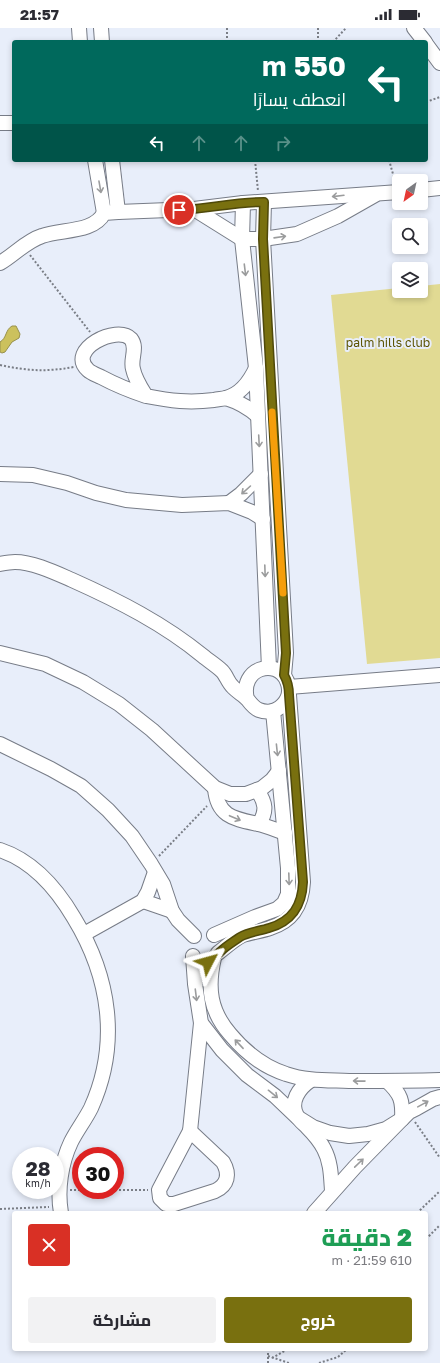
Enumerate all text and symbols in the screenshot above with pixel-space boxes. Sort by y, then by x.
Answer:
text: 21:57 [20,5,59,23]
text: 550 m [262,49,346,82]
icon: left [360,56,412,108]
text: انعطف يسارًا [253,88,346,110]
icon: left [146,132,168,154]
icon: ahead [188,132,210,154]
icon: ahead [230,132,252,154]
icon: right [272,132,294,154]
north arrow [392,174,428,210]
map controls [392,174,428,298]
one-way arrow [96,180,104,193]
one-way arrow [332,192,345,200]
pin [162,193,196,227]
icon: arrive [168,199,190,221]
button: search [392,218,428,254]
one-way arrow [273,233,286,241]
button: layers [392,262,428,298]
one-way arrow [241,263,249,276]
park label: palm hills club [346,335,430,350]
one-way arrow [256,434,263,447]
one-way arrow [241,485,251,494]
one-way arrow [261,564,269,577]
one-way arrow [273,743,280,756]
one-way arrow [229,815,241,822]
one-way arrow [285,872,292,885]
position arrow [187,941,229,983]
one-way arrow [192,988,200,1001]
one-way arrow [234,1039,244,1049]
one-way arrow [353,1077,366,1085]
one-way arrow [267,1090,278,1099]
one-way arrow [417,1100,429,1108]
speed limit sign: 30 [72,1147,124,1199]
text: 28 [25,1156,50,1180]
one-way arrow [354,1158,364,1168]
text: km/h [25,1177,51,1189]
text: 2 دقيقة [321,1222,412,1251]
button: close [28,1224,70,1266]
text: 610 m · 21:59 [331,1252,412,1268]
button: مشاركة [28,1297,216,1343]
button: خروج [224,1297,412,1343]

